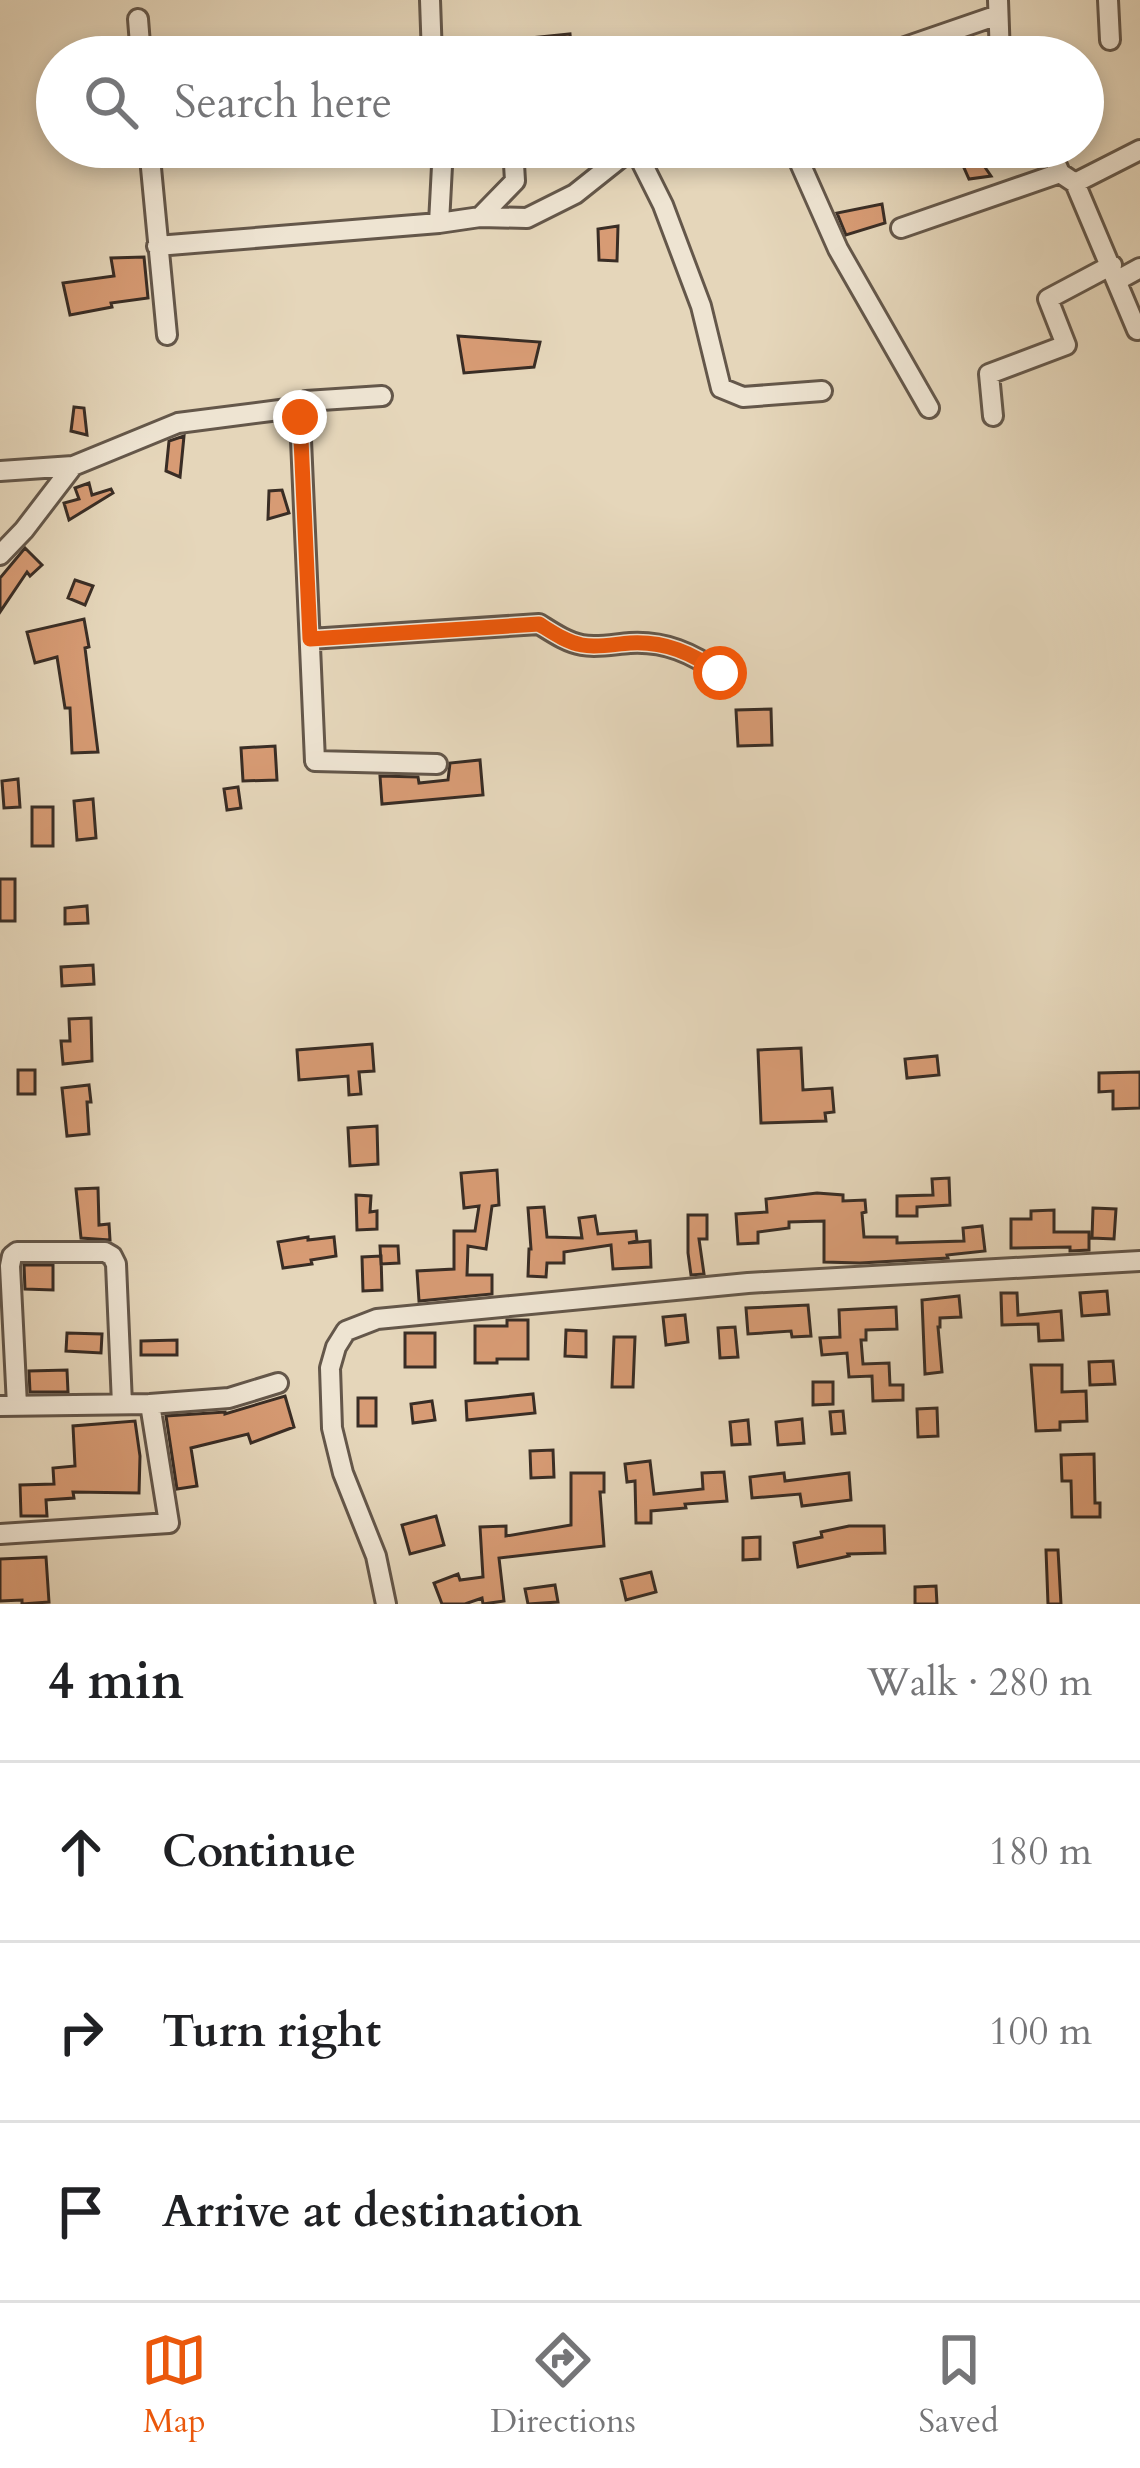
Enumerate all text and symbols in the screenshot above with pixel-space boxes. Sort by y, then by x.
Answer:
search box [36,36,1104,168]
icon: search [78,69,144,135]
text: Search here [174,72,392,133]
route end [273,390,327,444]
route start [693,646,747,700]
text: 4 min [48,1647,184,1717]
text: Walk · 280 m [867,1656,1092,1709]
icon: ahead [48,1819,114,1885]
text: Continue [162,1821,356,1882]
text: 180 m [989,1825,1092,1878]
icon: right [48,1999,114,2065]
text: Turn right [162,2001,381,2062]
text: 100 m [989,2005,1092,2058]
icon: arrive [48,2179,114,2245]
text: Arrive at destination [162,2181,582,2242]
tab: Map [141,2327,207,2444]
tab: Directions [490,2327,636,2444]
tab: Saved [919,2327,999,2444]

